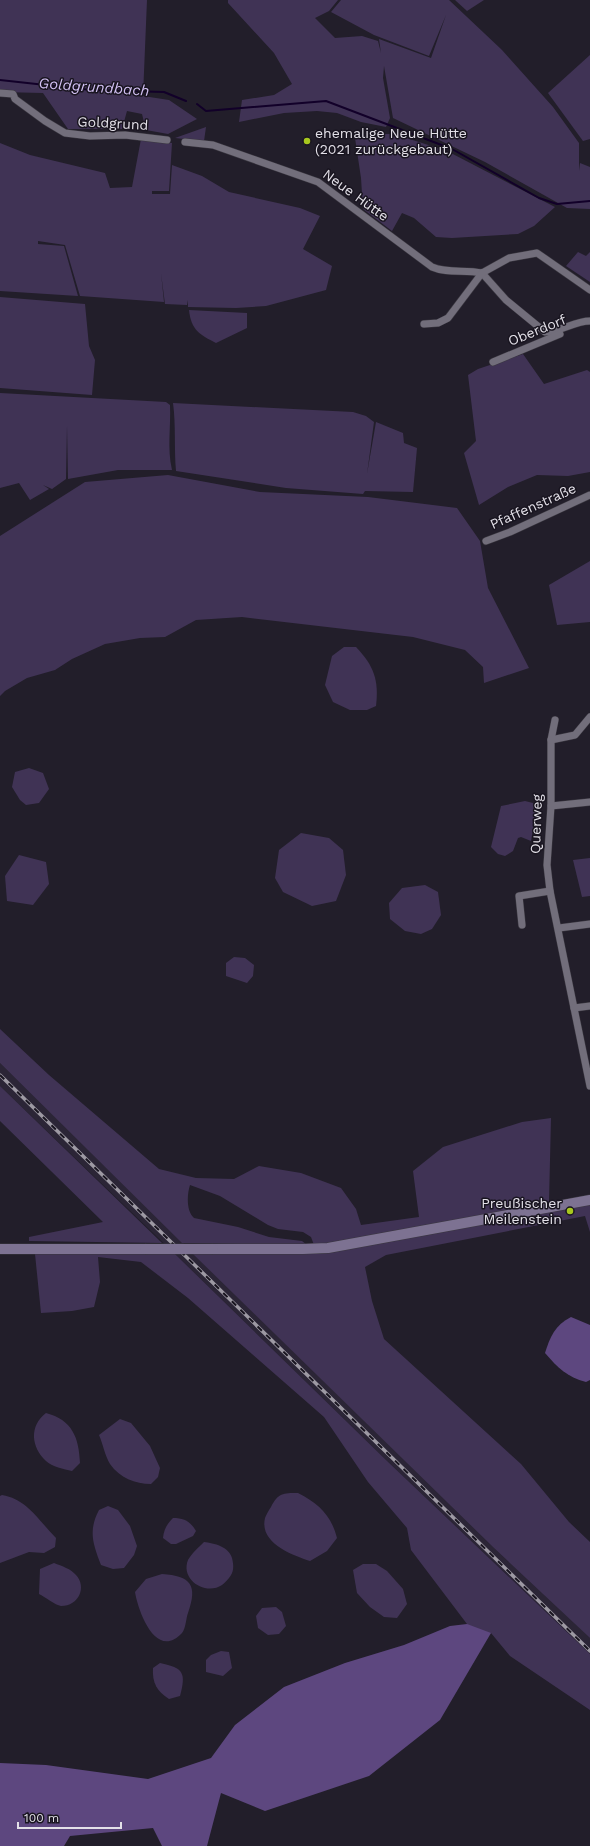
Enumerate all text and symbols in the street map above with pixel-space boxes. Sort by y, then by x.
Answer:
water label: Goldgrundbach [38,74,150,100]
street label: Goldgrund [77,113,149,133]
place label: ehemalige Neue Hütte (2021 zurückgebaut) [315,125,467,157]
marker: ehemalige Neue Hütte (2021 zurückgebaut) [302,136,312,146]
street label: Neue Hütte [320,166,392,224]
street label: Oberdorf [506,311,569,349]
street label: Pfaffenstraße [488,480,578,532]
street label: Querweg [527,793,545,854]
place label: Preußischer Meilenstein [481,1195,562,1227]
marker: Preußischer Meilenstein [565,1206,575,1216]
scale bar [18,1804,121,1830]
text: 100 m [24,1811,59,1825]

